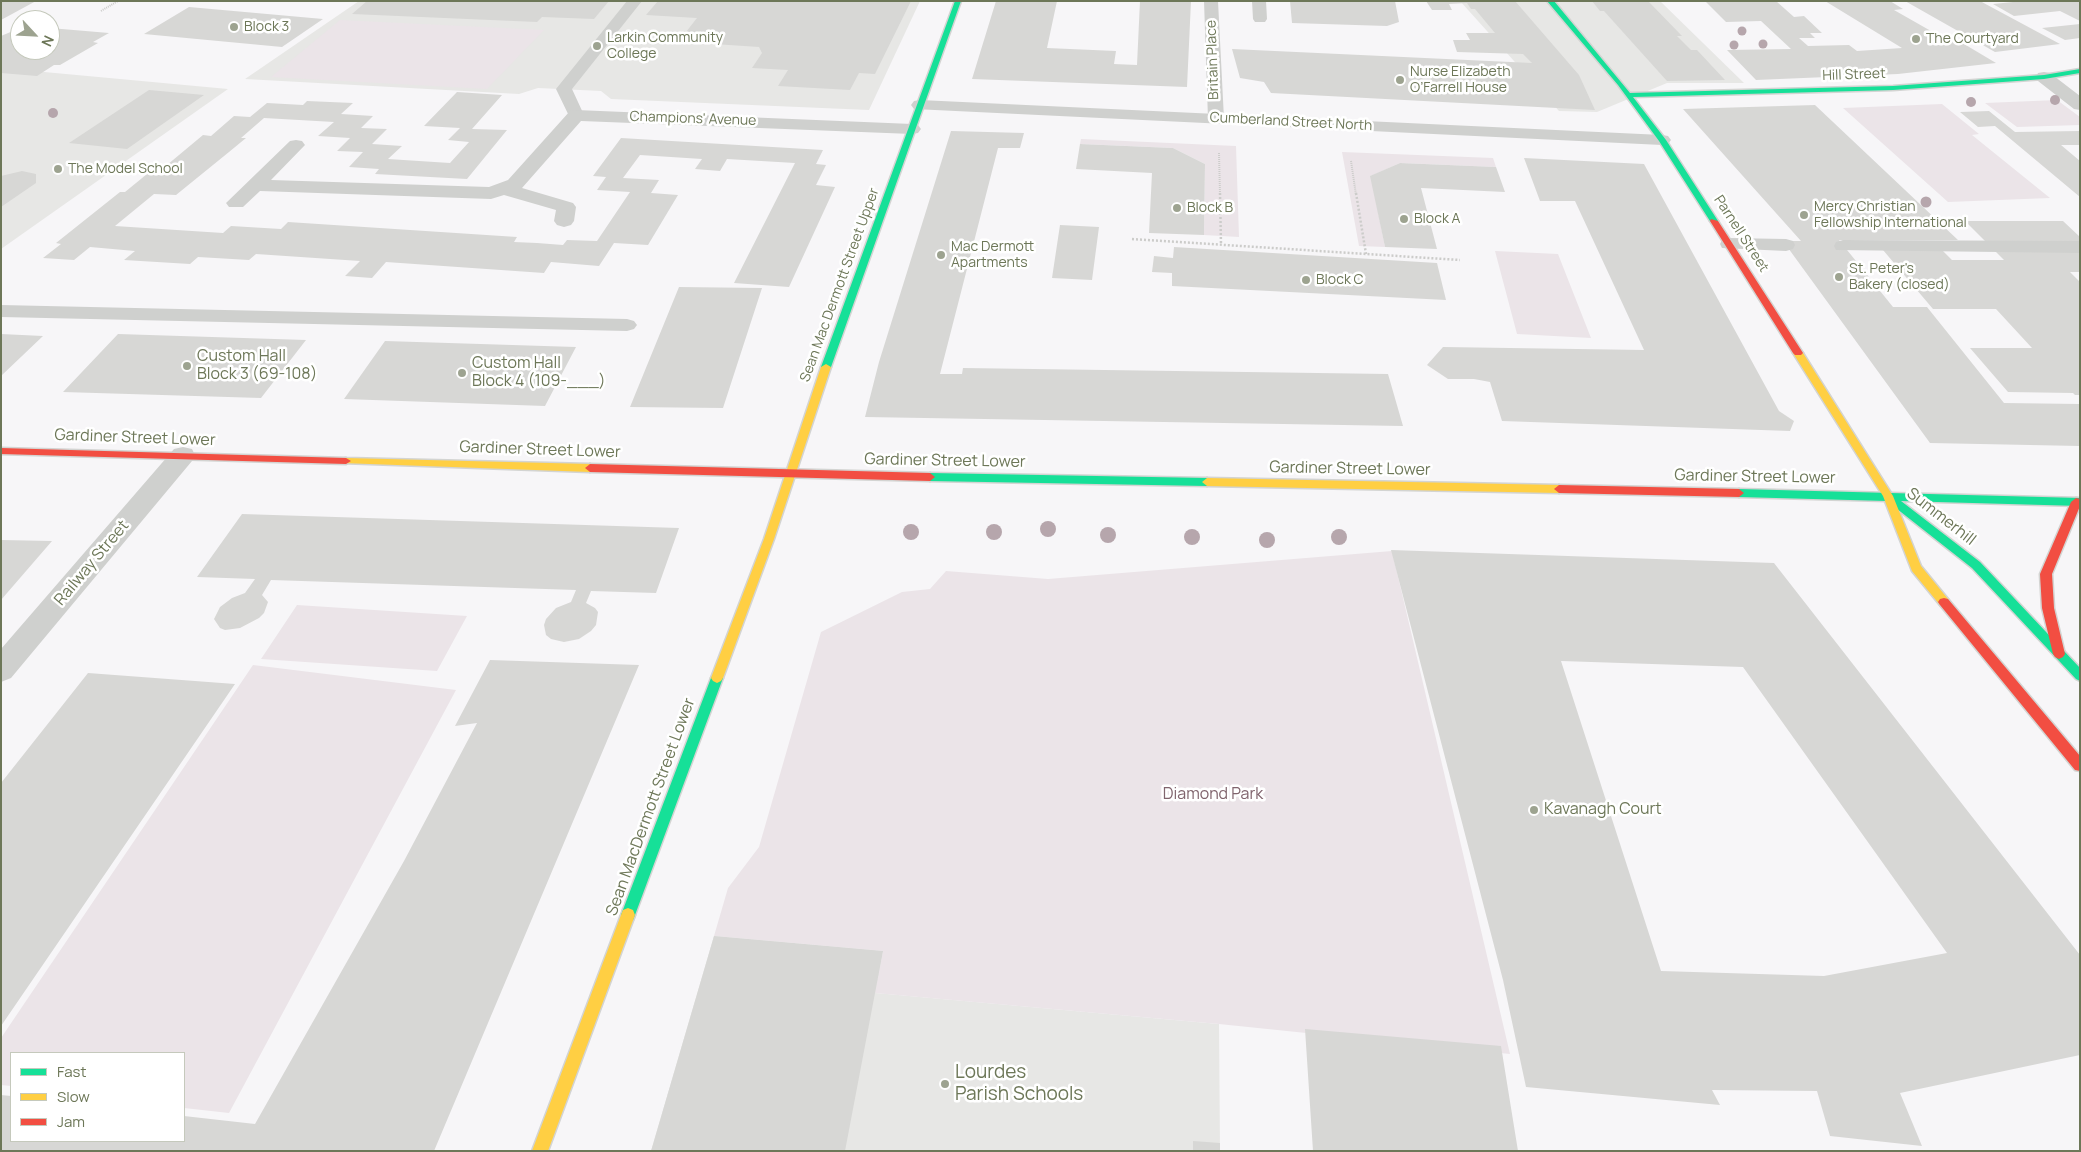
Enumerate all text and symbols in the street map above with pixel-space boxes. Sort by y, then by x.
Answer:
north arrow [10,10,60,60]
place label: Block 3 [244,19,289,35]
street label: Britain Place [1203,20,1223,100]
marker: Block 3 [228,21,240,33]
place label: Larkin Community College [607,30,723,62]
place label: The Courtyard [1926,31,2019,47]
text: N [37,33,59,50]
marker: The Courtyard [1910,33,1922,45]
marker: Larkin Community College [591,40,603,52]
place label: Nurse Elizabeth O’Farrell House [1410,64,1511,96]
street label: Hill Street [1822,66,1886,84]
marker: Nurse Elizabeth O’Farrell House [1394,74,1406,86]
street label: Champions' Avenue [629,108,757,130]
street label: Cumberland Street North [1209,109,1373,135]
place label: The Model School [68,161,183,177]
marker: The Model School [52,163,64,175]
street label: Sean Mac Dermott Street Upper [797,186,883,384]
street label: Parnell Street [1710,193,1772,275]
place label: Mercy Christian Fellowship International [1814,199,1967,232]
place label: Block B [1187,200,1233,216]
marker: Block B [1171,202,1183,214]
marker: Mercy Christian Fellowship International [1798,209,1810,221]
place label: Block A [1414,211,1460,227]
marker: Block A [1398,213,1410,225]
place label: Mac Dermott Apartments [951,239,1034,272]
marker: Mac Dermott Apartments [935,249,947,261]
place label: St. Peter's Bakery (closed) [1849,261,1950,294]
marker: St. Peter's Bakery (closed) [1833,271,1845,283]
place label: Block C [1316,272,1364,288]
marker: Block C [1300,274,1312,286]
place label: Custom Hall Block 3 (69-108) [197,347,317,385]
place label: Custom Hall Block 4 (109-___) [472,354,606,392]
marker: Custom Hall Block 3 (69-108) [181,360,193,372]
marker: Custom Hall Block 4 (109-___) [456,367,468,379]
street label: Gardiner Street Lower [54,426,216,450]
street label: Gardiner Street Lower [459,438,621,462]
street label: Gardiner Street Lower [864,450,1026,472]
street label: Gardiner Street Lower [1269,458,1431,480]
street label: Gardiner Street Lower [1674,466,1836,488]
street label: Summerhill [1903,484,1979,550]
street label: Railway Street [51,517,133,609]
street label: Sean MacDermott Street Lower [603,695,699,919]
park label: Diamond Park [1163,785,1263,805]
place label: Kavanagh Court [1544,800,1662,820]
marker: Kavanagh Court [1528,804,1540,816]
legend [10,1052,185,1142]
text: Fast [57,1061,86,1082]
place label: Lourdes Parish Schools [955,1062,1083,1106]
marker: Lourdes Parish Schools [939,1078,951,1090]
text: Slow [57,1086,90,1107]
text: Jam [57,1111,85,1132]

